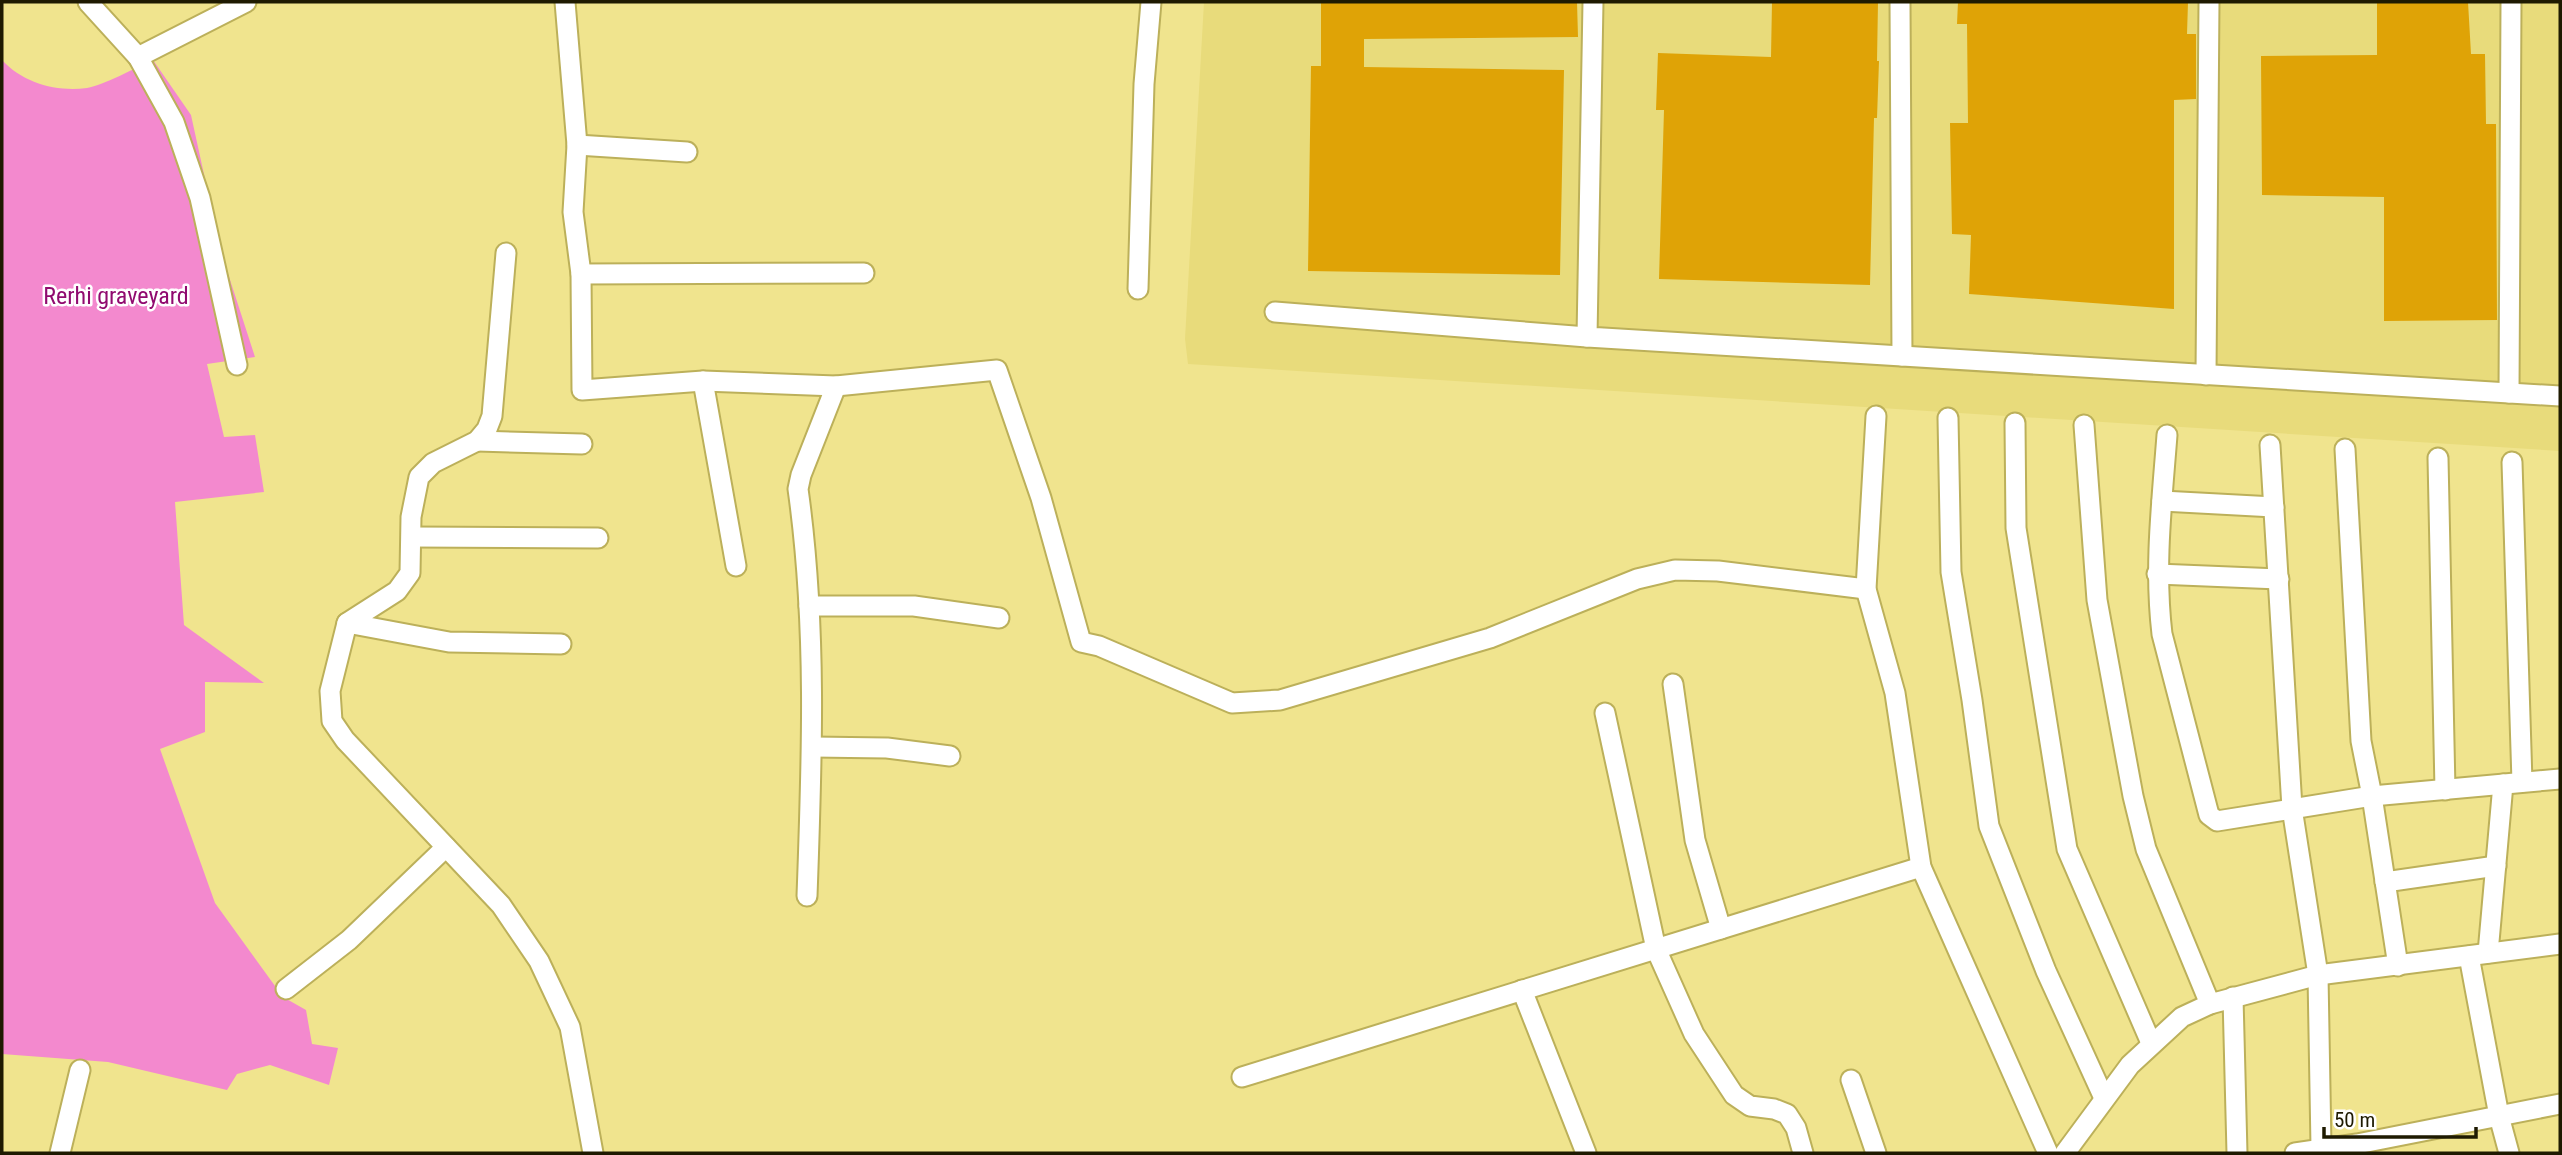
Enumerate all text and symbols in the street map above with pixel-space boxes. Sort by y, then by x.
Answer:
park label: Rerhi graveyard [43,282,189,310]
scale bar [2324,1096,2476,1140]
text: 50 m [2334,1108,2375,1132]

